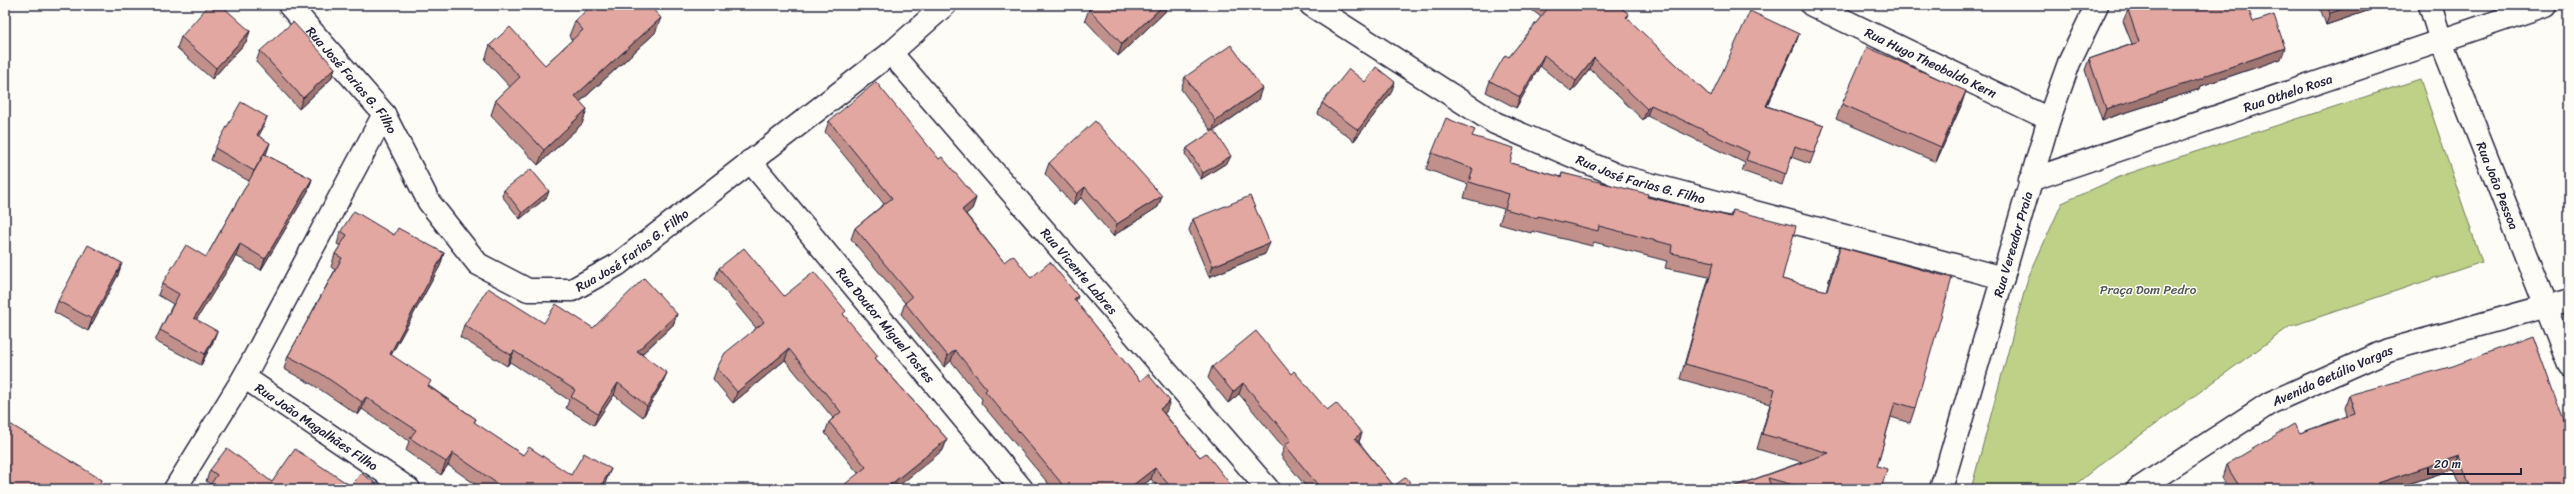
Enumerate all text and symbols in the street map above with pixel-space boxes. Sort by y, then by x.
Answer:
street label: Rua José Farias G. Filho [301,21,404,138]
street label: Rua Hugo Theobaldo Kern [1861,21,2001,104]
street label: Rua Othelo Rosa [2240,67,2336,118]
street label: Rua João Pessoa [2470,138,2526,233]
street label: Rua José Farias G. Filho [1572,147,1708,210]
street label: Rua Vereador Praia [1986,188,2039,300]
street label: Rua José Farias G. Filho [571,202,694,298]
street label: Rua Vicente Labres [1035,222,1124,320]
street label: Rua Doutor Miguel Tostes [831,262,942,389]
park label: Praça Dom Pedro [2100,278,2197,301]
street label: Avenida Getúlio Vargas [2267,338,2396,413]
street label: Rua João Magalhães Filho [250,376,384,477]
scale bar [2428,450,2521,476]
text: 20 m [2434,453,2461,475]

